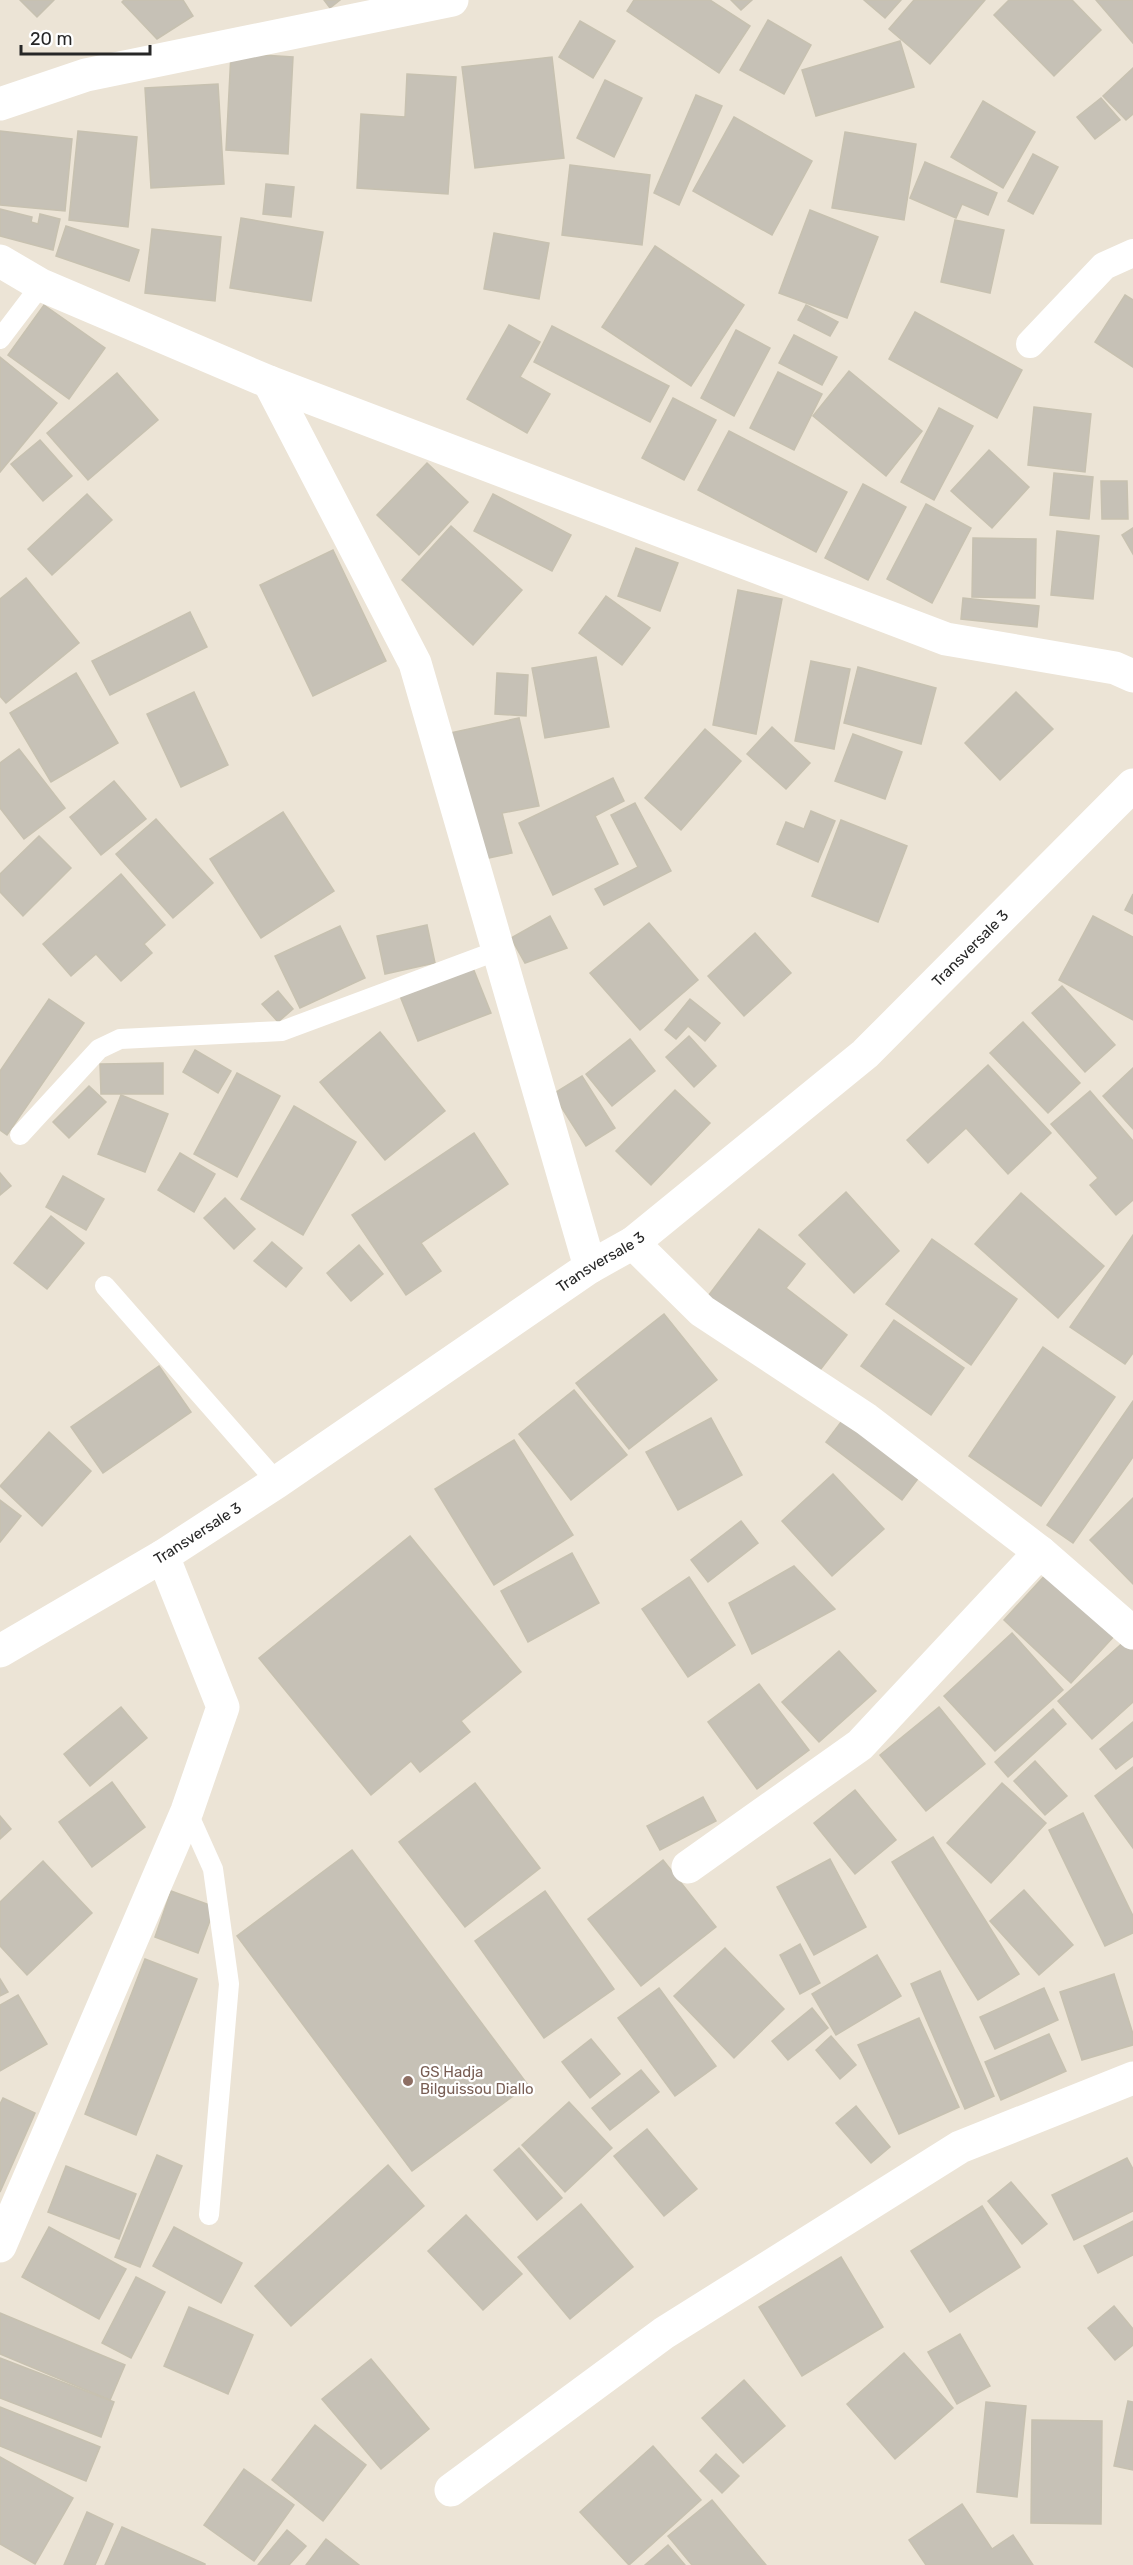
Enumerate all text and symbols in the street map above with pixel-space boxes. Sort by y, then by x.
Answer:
scale bar [21,18,150,56]
text: 20 m [30,28,72,50]
street label: Transversale 3 [928,906,1012,990]
street label: Transversale 3 [553,1228,649,1296]
street label: Transversale 3 [151,1499,245,1568]
place label: GS Hadja Bilguissou Diallo [420,2063,534,2098]
marker: GS Hadja Bilguissou Diallo [401,2074,415,2088]

